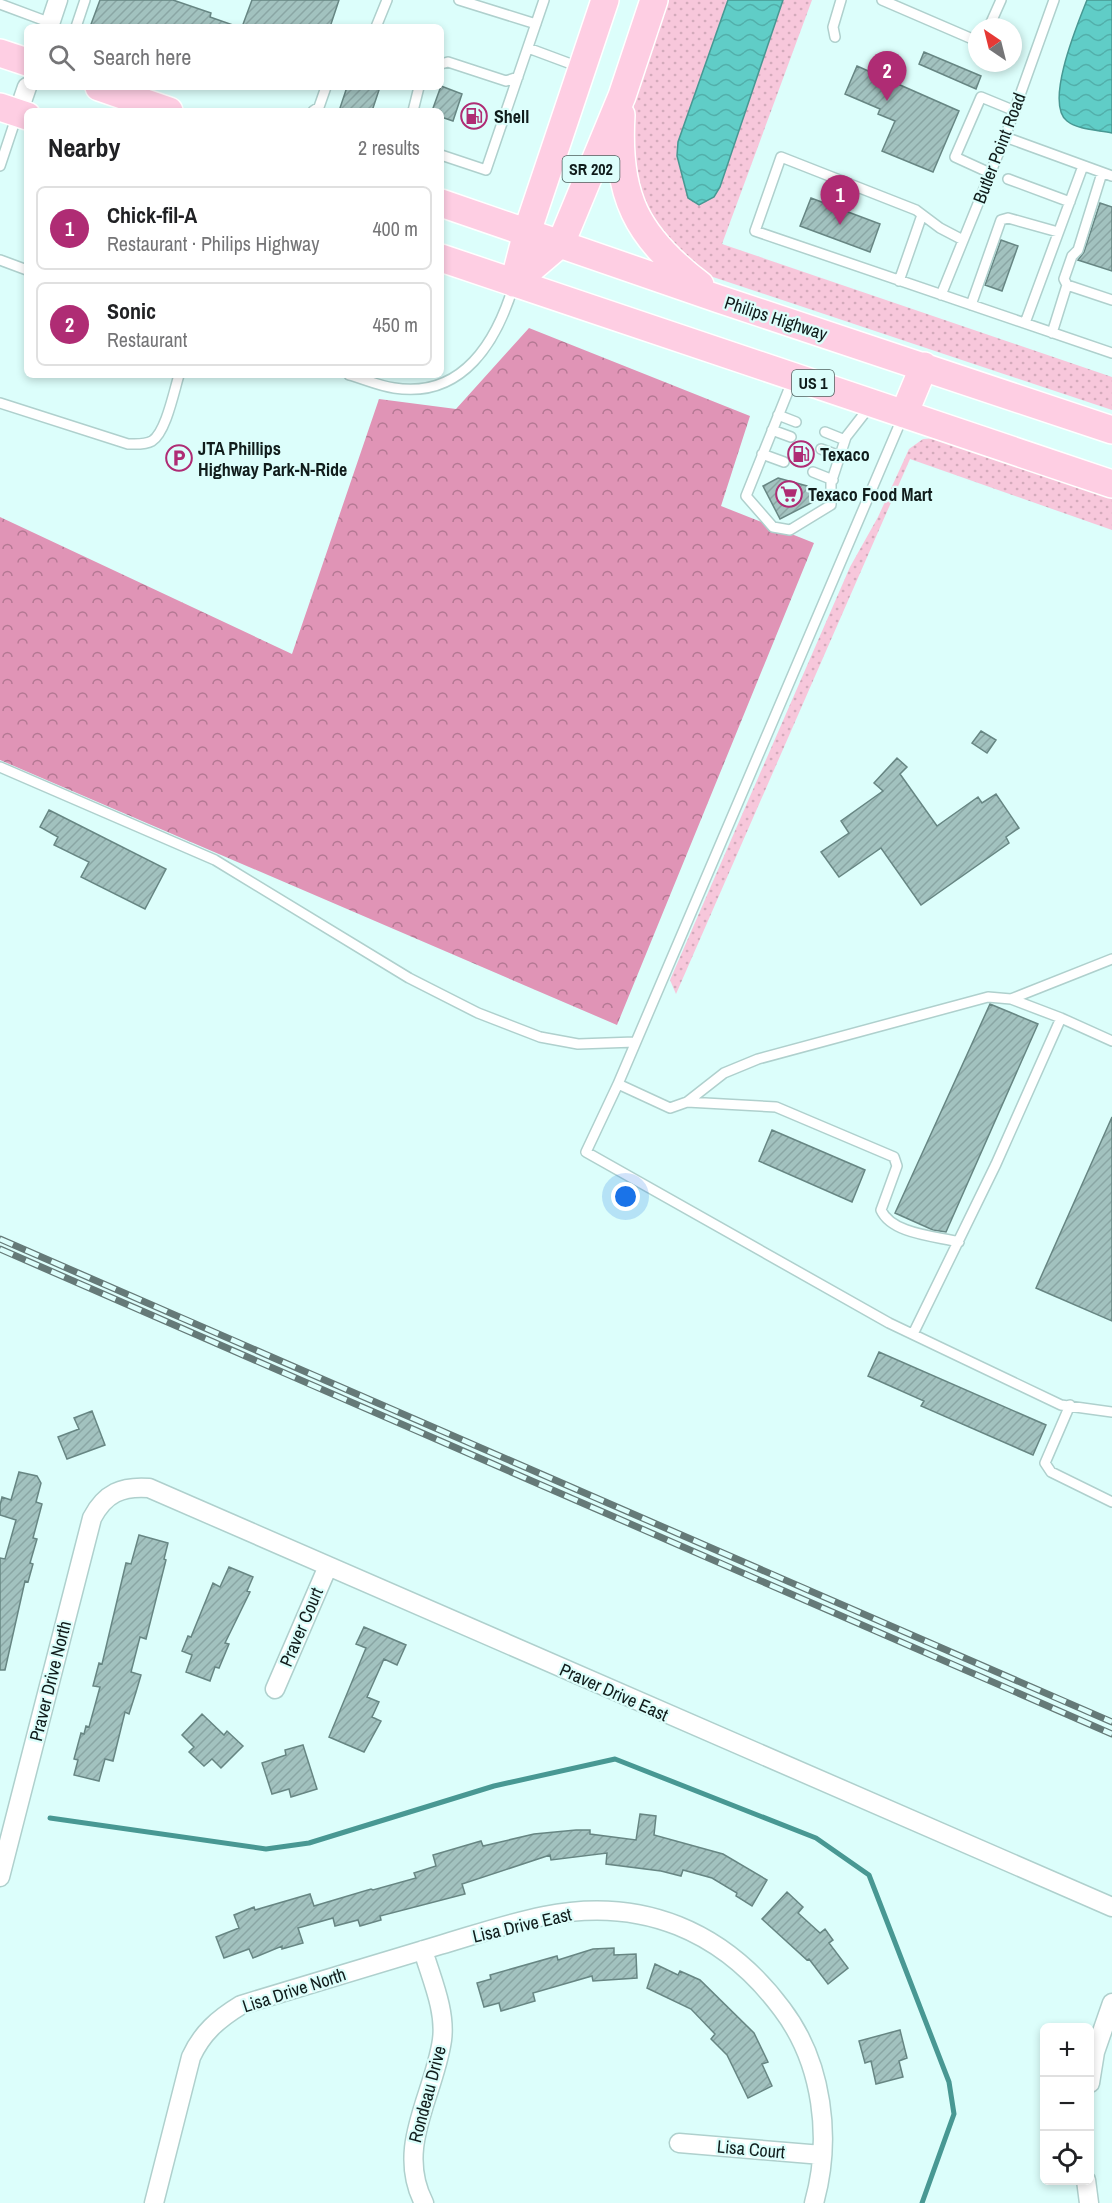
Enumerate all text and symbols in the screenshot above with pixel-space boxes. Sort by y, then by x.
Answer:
north arrow [968,18,1022,72]
search box [24,24,444,90]
icon: search [45,41,78,74]
text: Search here [93,42,191,72]
pin: 2 [868,51,906,101]
street label: Butler Point Road [966,89,1032,207]
fuel station icon: Shell [459,101,489,131]
place label: Shell [494,104,529,129]
text: Nearby [48,130,120,165]
text: 2 results [358,134,420,161]
road number: SR 202 [562,156,620,182]
pin: 1 [820,176,860,225]
text: Chick-fil-A [107,200,197,230]
text: 1 [65,215,74,242]
text: 400 m [372,215,418,242]
text: Restaurant · Philips Highway [107,230,319,257]
street label: Philips Highway [721,290,831,347]
text: Sonic [107,296,156,326]
text: 2 [65,311,74,338]
text: 450 m [372,311,418,338]
text: Restaurant [107,326,187,353]
road number: US 1 [792,370,834,396]
place label: JTA Phillips Highway Park-N-Ride [198,436,347,482]
fuel station icon: Texaco [786,439,816,469]
place label: Texaco [820,442,870,467]
parking icon: JTA Phillips Highway Park-N-Ride [164,443,194,473]
supermarket icon: Texaco Food Mart [774,479,804,509]
place label: Texaco Food Mart [808,482,933,507]
your location [611,1182,640,1211]
street label: Praver Court [273,1584,329,1670]
street label: Praver Drive North [23,1618,77,1744]
street label: Praver Drive East [556,1657,672,1727]
street label: Lisa Drive East [470,1901,574,1949]
street label: Lisa Drive North [239,1962,349,2018]
map controls [1040,2023,1094,2185]
button: + [1040,2023,1094,2077]
street label: Rondeau Drive [402,2043,452,2145]
button: − [1040,2077,1094,2131]
button: locate [1040,2131,1094,2185]
street label: Lisa Court [716,2134,786,2164]

